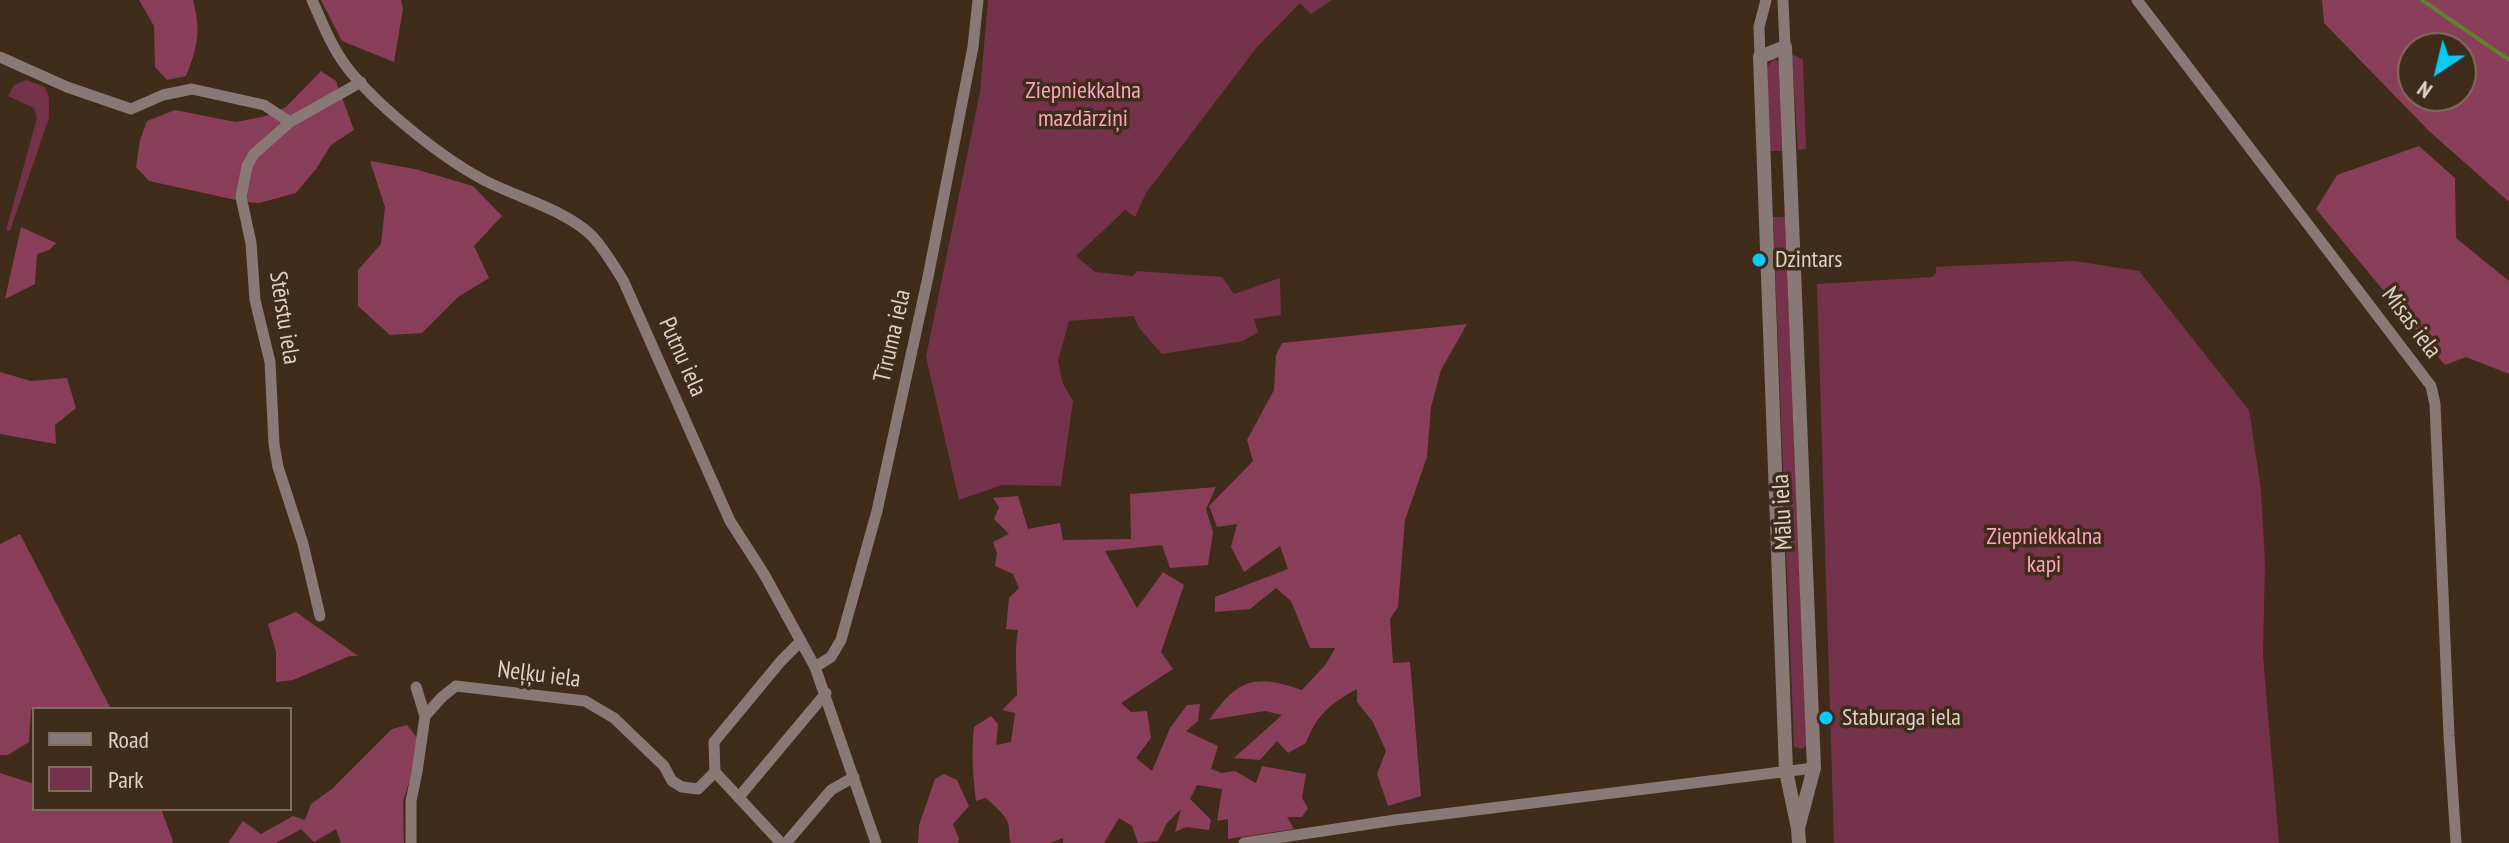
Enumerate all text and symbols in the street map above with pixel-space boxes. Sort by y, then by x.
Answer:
north arrow [2397,32,2477,112]
text: N [2411,75,2437,105]
park label: Ziepniekkalna mazdārziņi [1025,77,1141,133]
place label: Dzintars [1775,246,1842,274]
marker: Dzintars [1750,251,1768,269]
street label: Stērstu iela [262,269,306,367]
street label: Misas iela [2375,282,2447,364]
street label: Tīruma iela [868,287,918,385]
street label: Putnu iela [652,313,712,401]
street label: Mālu iela [1767,473,1799,551]
park label: Ziepniekkalna kapi [1986,523,2102,579]
street label: Neļķu iela [496,656,582,694]
place label: Staburaga iela [1842,704,1961,732]
legend [32,707,292,811]
marker: Staburaga iela [1817,709,1835,727]
text: Road [108,724,149,755]
text: Park [108,764,144,795]

